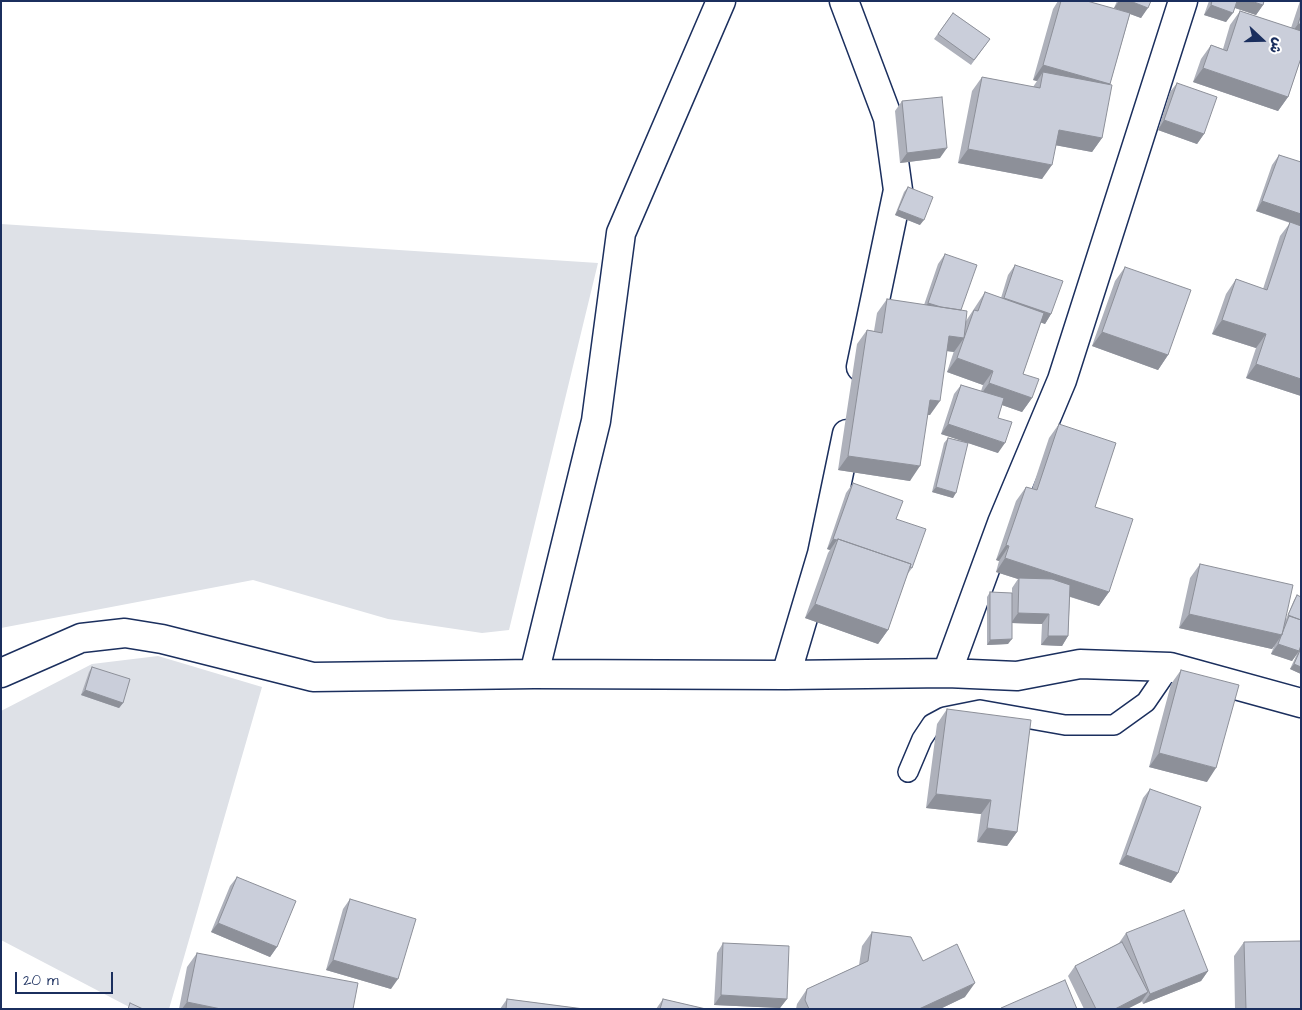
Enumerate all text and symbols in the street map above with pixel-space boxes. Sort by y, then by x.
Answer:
north arrow [1237,15,1287,65]
text: ش [1264,35,1288,56]
scale bar [18,962,115,994]
text: 20 m [23,970,59,991]

